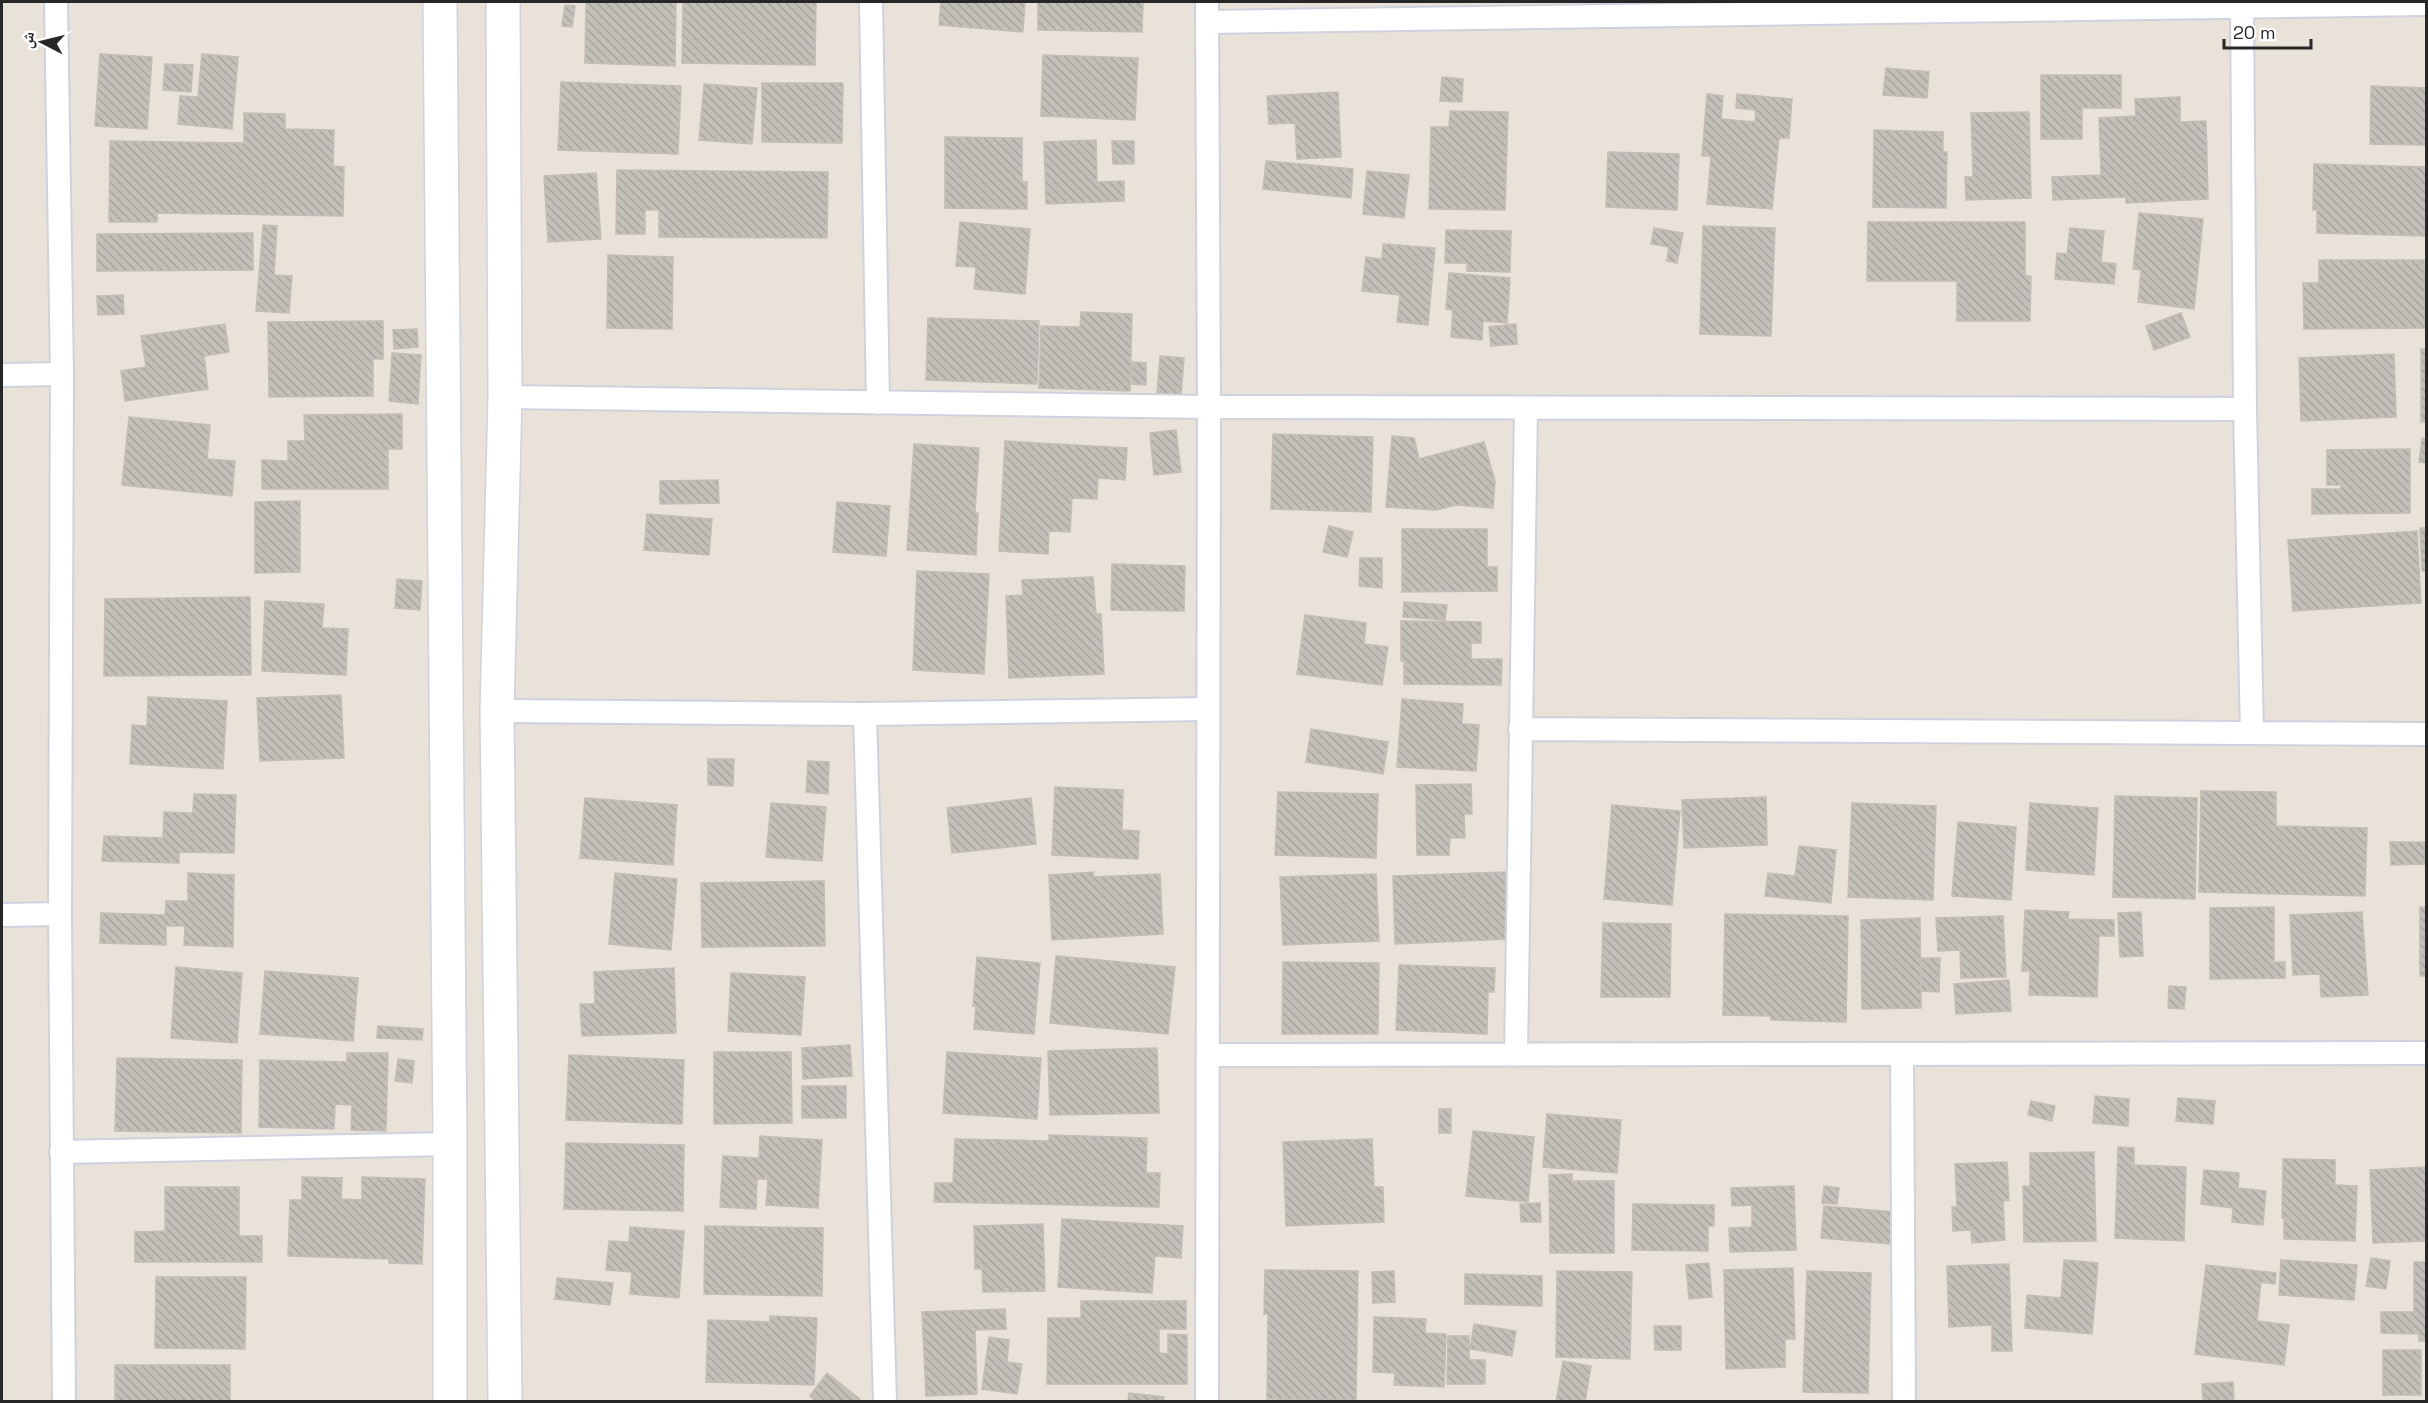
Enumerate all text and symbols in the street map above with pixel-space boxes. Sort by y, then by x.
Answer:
north arrow [12,12,72,72]
scale bar [2224,12,2311,50]
text: 20 m [2233,21,2276,44]
text: ش [16,31,39,50]

